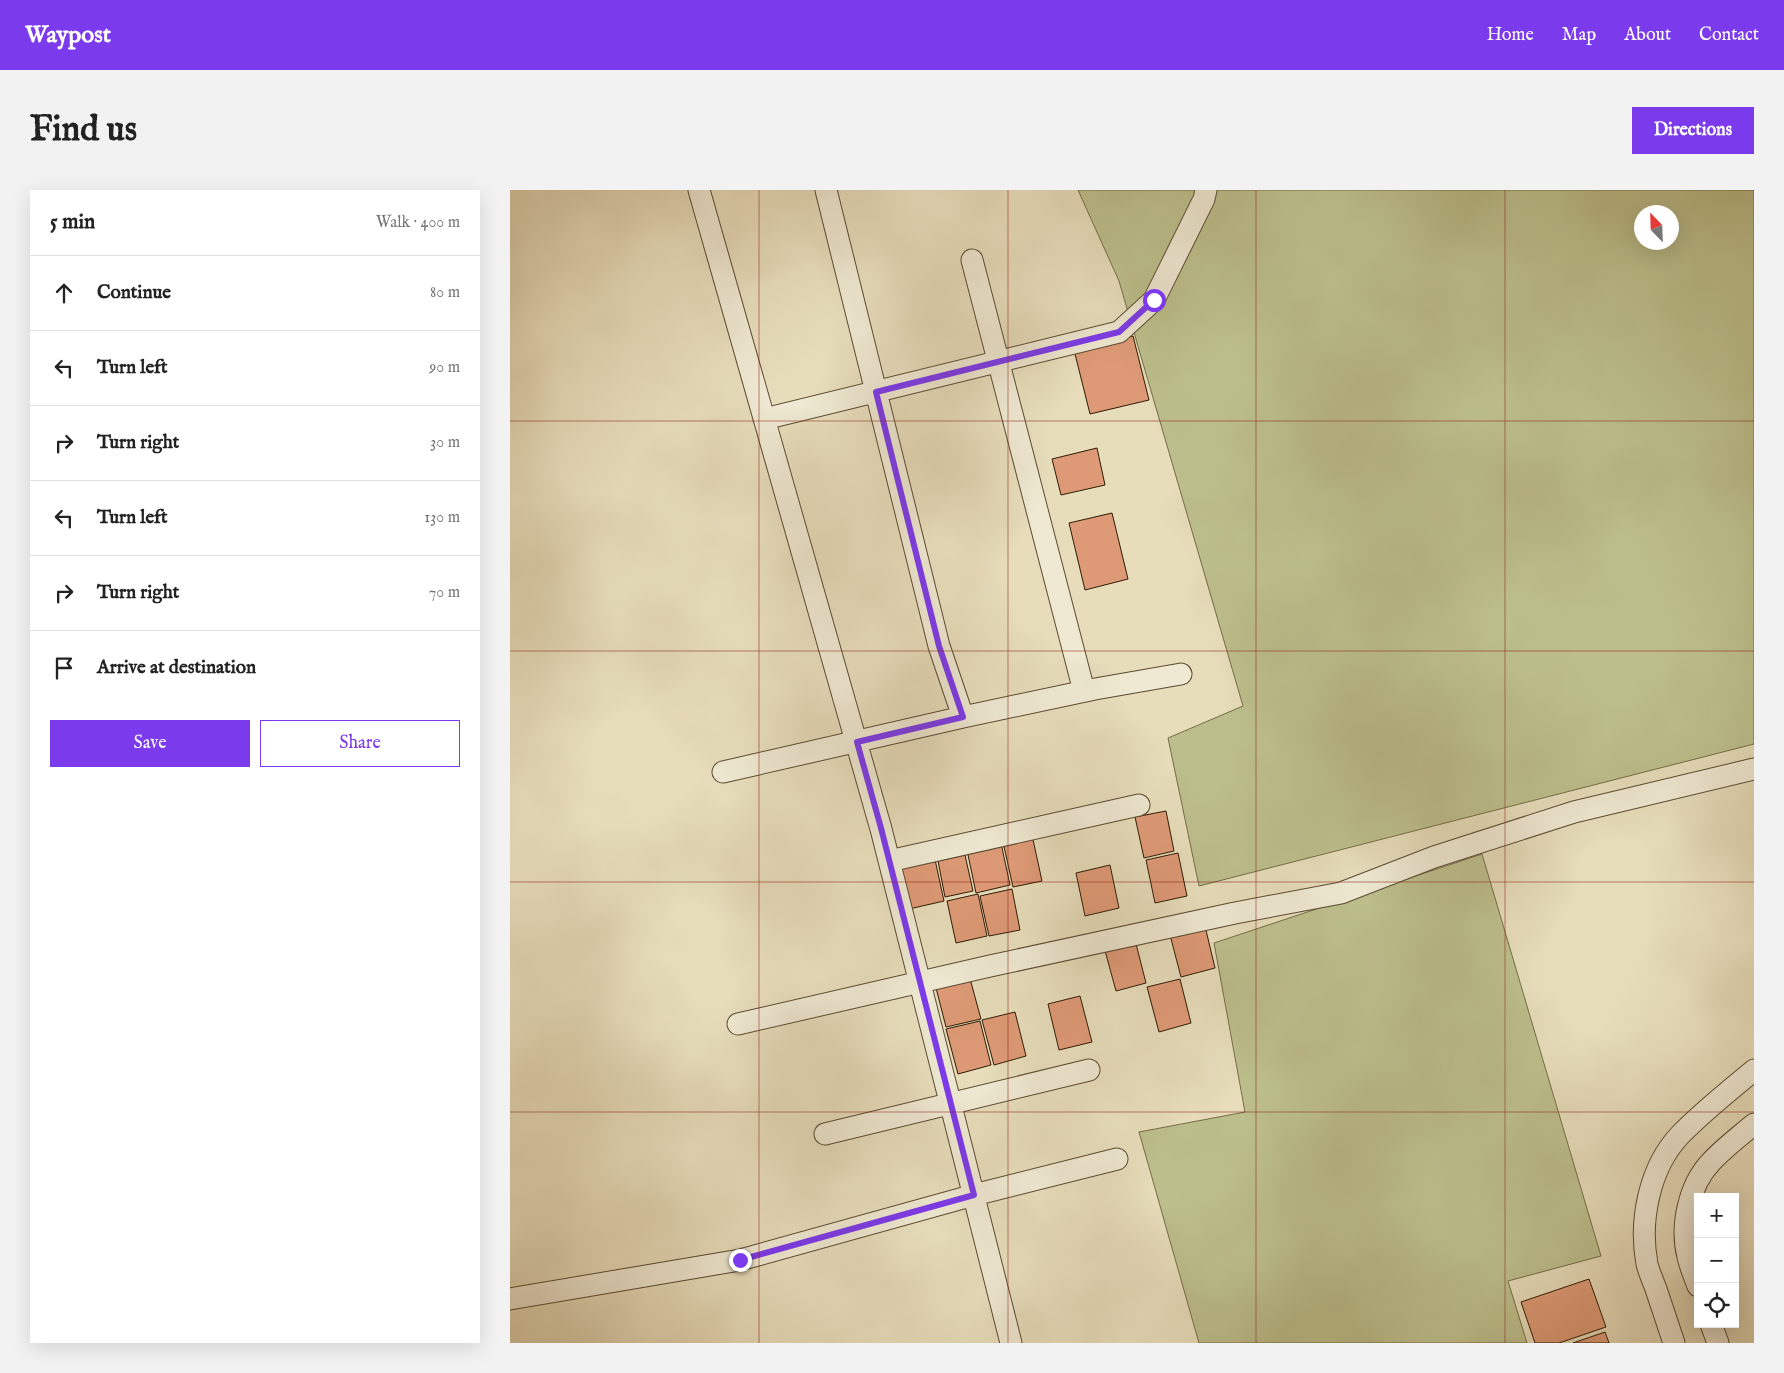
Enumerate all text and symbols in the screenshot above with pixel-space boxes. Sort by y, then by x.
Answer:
text: Waypost [25,20,111,51]
text: Home [1487,24,1534,47]
text: Map [1562,24,1596,47]
text: About [1624,24,1671,47]
text: Contact [1699,24,1759,47]
button: Directions [1632,107,1754,154]
text: Find us [30,108,137,153]
north arrow [1634,205,1679,250]
text: 5 min [50,209,95,236]
text: Walk · 400 m [376,213,460,233]
icon: ahead [50,279,78,307]
text: Continue [97,281,171,305]
text: 80 m [430,283,460,303]
route start [1143,289,1166,312]
icon: left [50,354,78,382]
text: Turn left [97,356,168,380]
text: 90 m [429,358,460,378]
icon: right [50,429,78,457]
text: Turn right [97,431,179,455]
text: 30 m [430,433,460,453]
icon: left [50,504,78,532]
text: Turn left [97,506,168,530]
text: 130 m [424,508,460,528]
icon: right [50,579,78,607]
text: Turn right [97,581,179,605]
text: 70 m [429,583,460,603]
icon: arrive [50,654,78,682]
text: Arrive at destination [97,656,256,680]
button: Save [50,720,250,767]
button: Share [260,720,460,767]
map controls [1694,1193,1739,1328]
button: + [1694,1193,1739,1238]
button: − [1694,1238,1739,1283]
route end [729,1249,752,1272]
button: locate [1694,1283,1739,1328]

